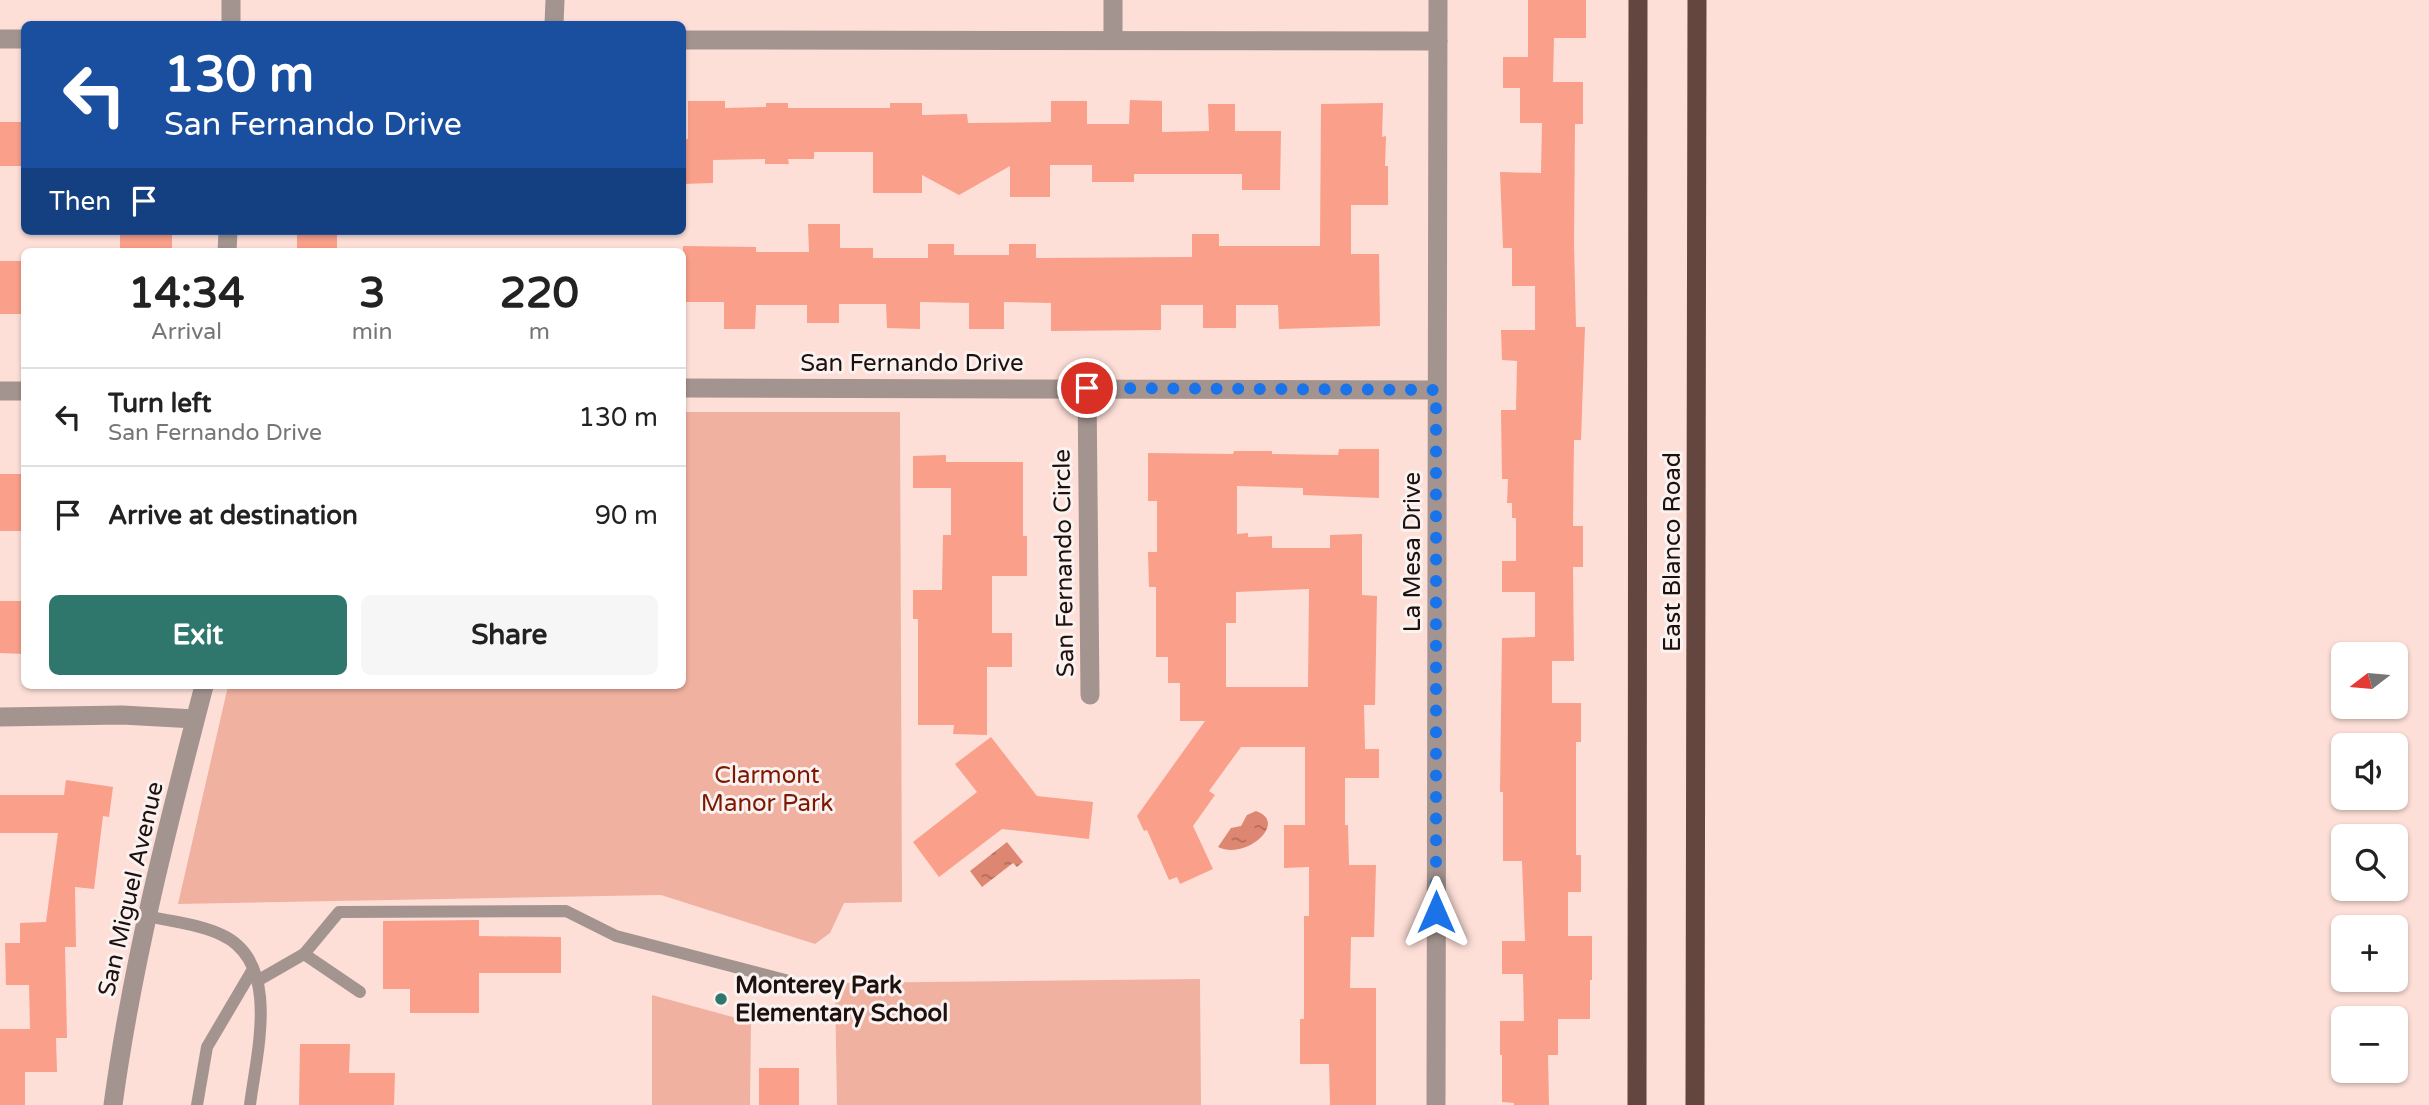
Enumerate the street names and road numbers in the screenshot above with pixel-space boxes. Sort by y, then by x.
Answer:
street label: San Fernando Drive [800,349,1024,378]
street label: San Fernando Circle [1048,449,1080,677]
street label: East Blanco Road [1658,452,1687,652]
street label: La Mesa Drive [1398,472,1427,632]
street label: San Miguel Avenue [92,779,170,999]

